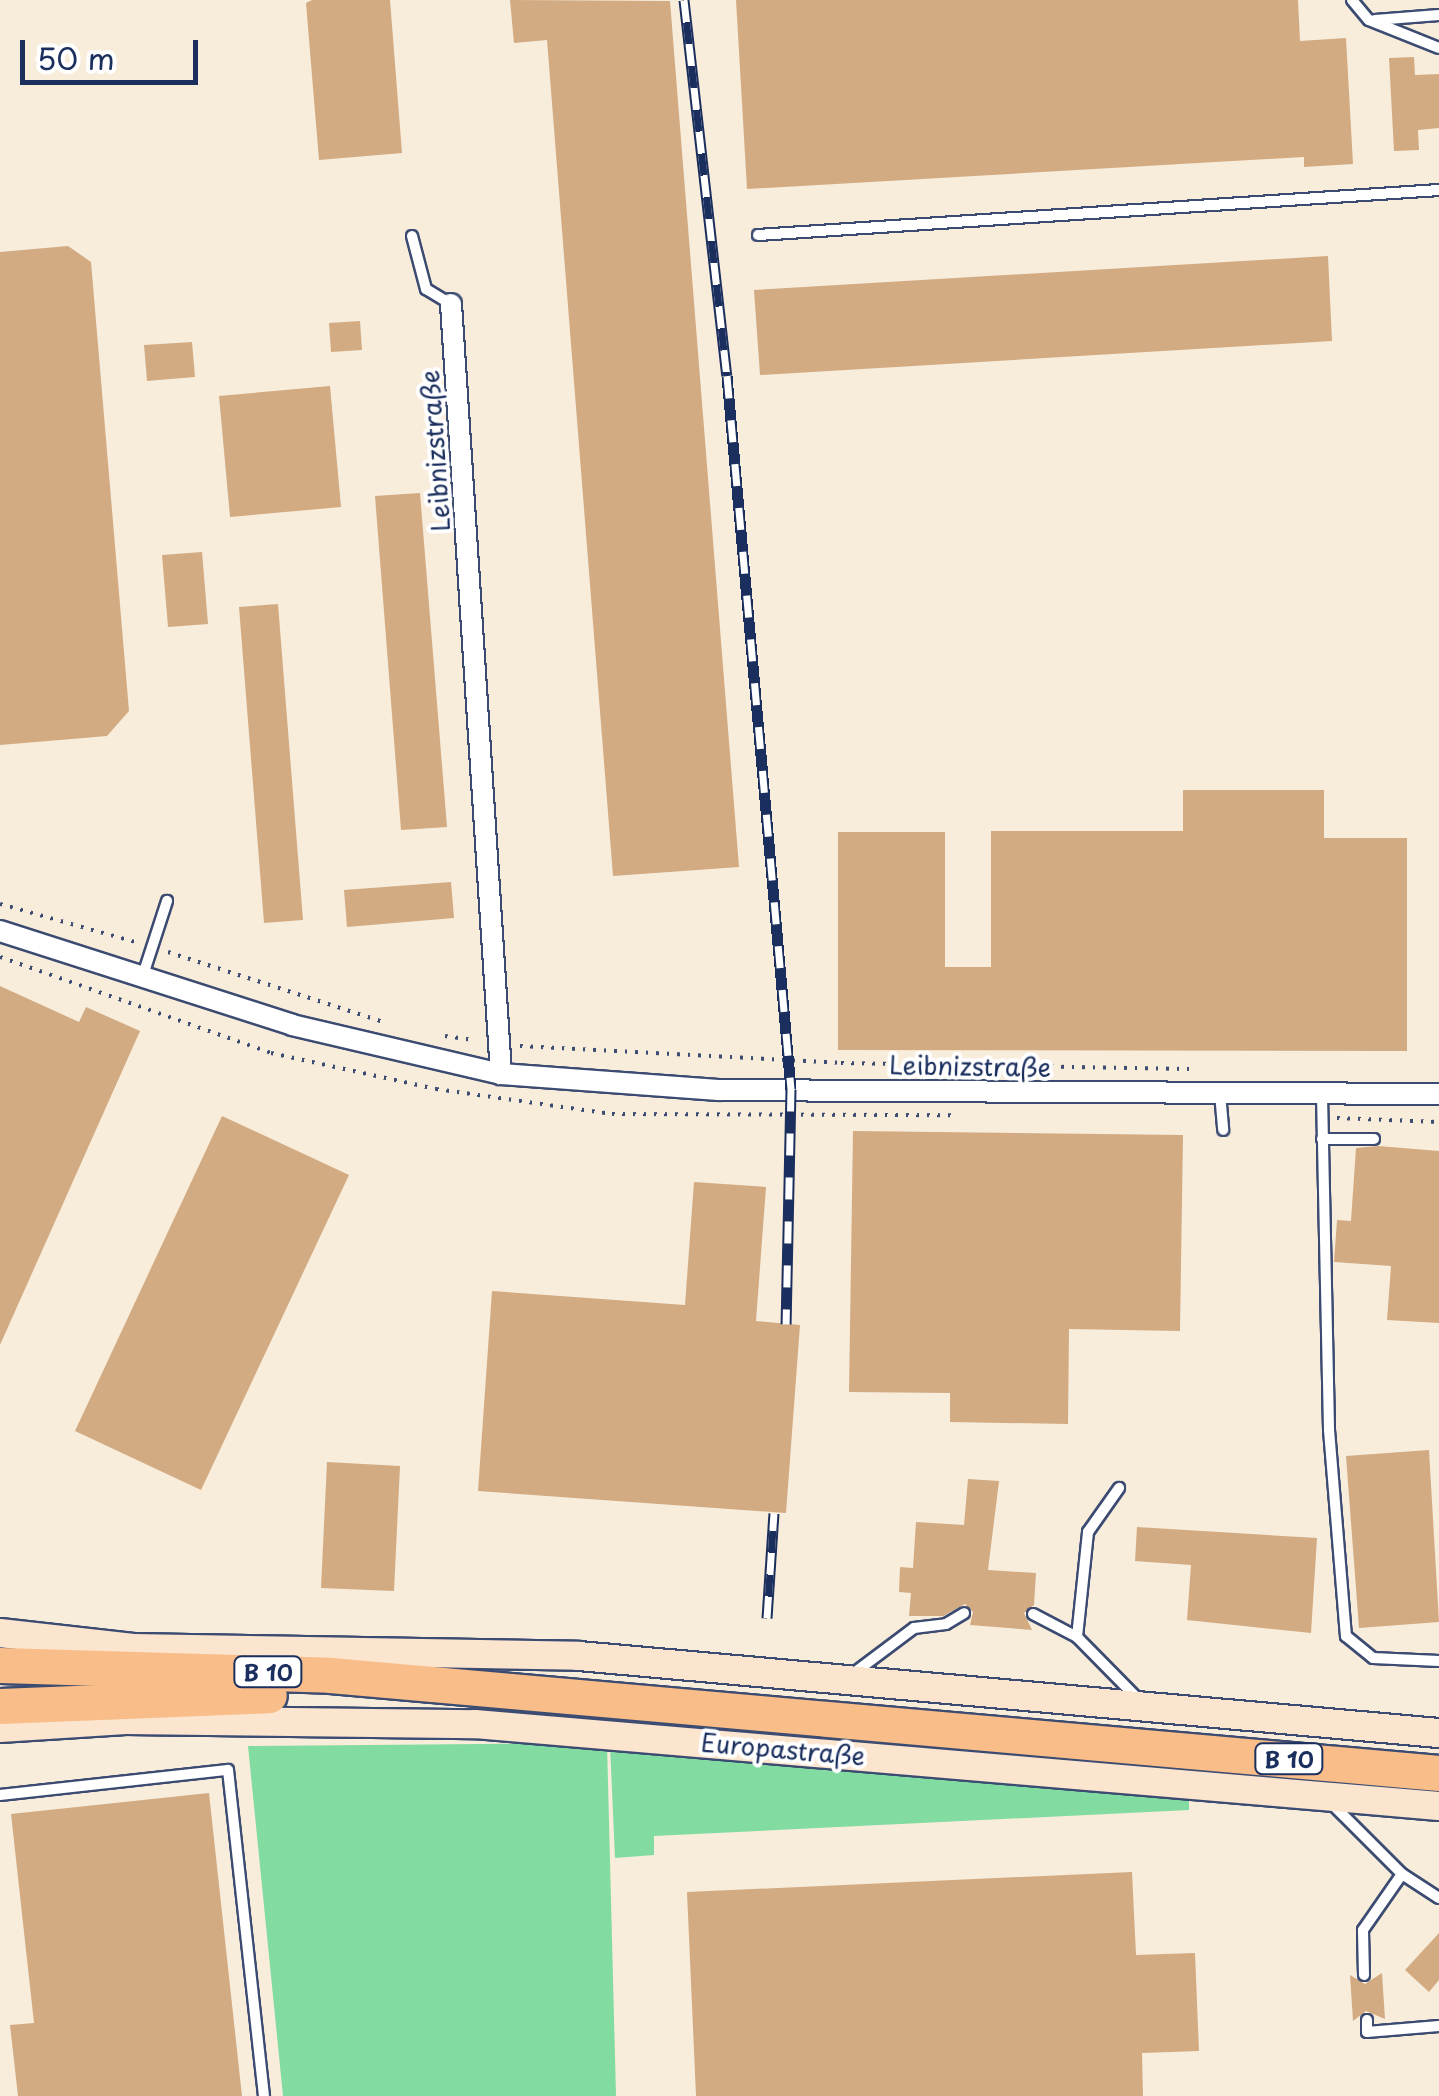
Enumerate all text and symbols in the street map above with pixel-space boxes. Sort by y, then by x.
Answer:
scale bar [25,20,202,82]
text: 50 m [37,35,115,80]
street label: Leibnizstraße [414,369,456,533]
street label: Leibnizstraße [889,1050,1051,1082]
road number: B 10 [233,1655,303,1689]
street label: Europastraße [700,1727,866,1771]
road number: B 10 [1254,1742,1324,1776]

